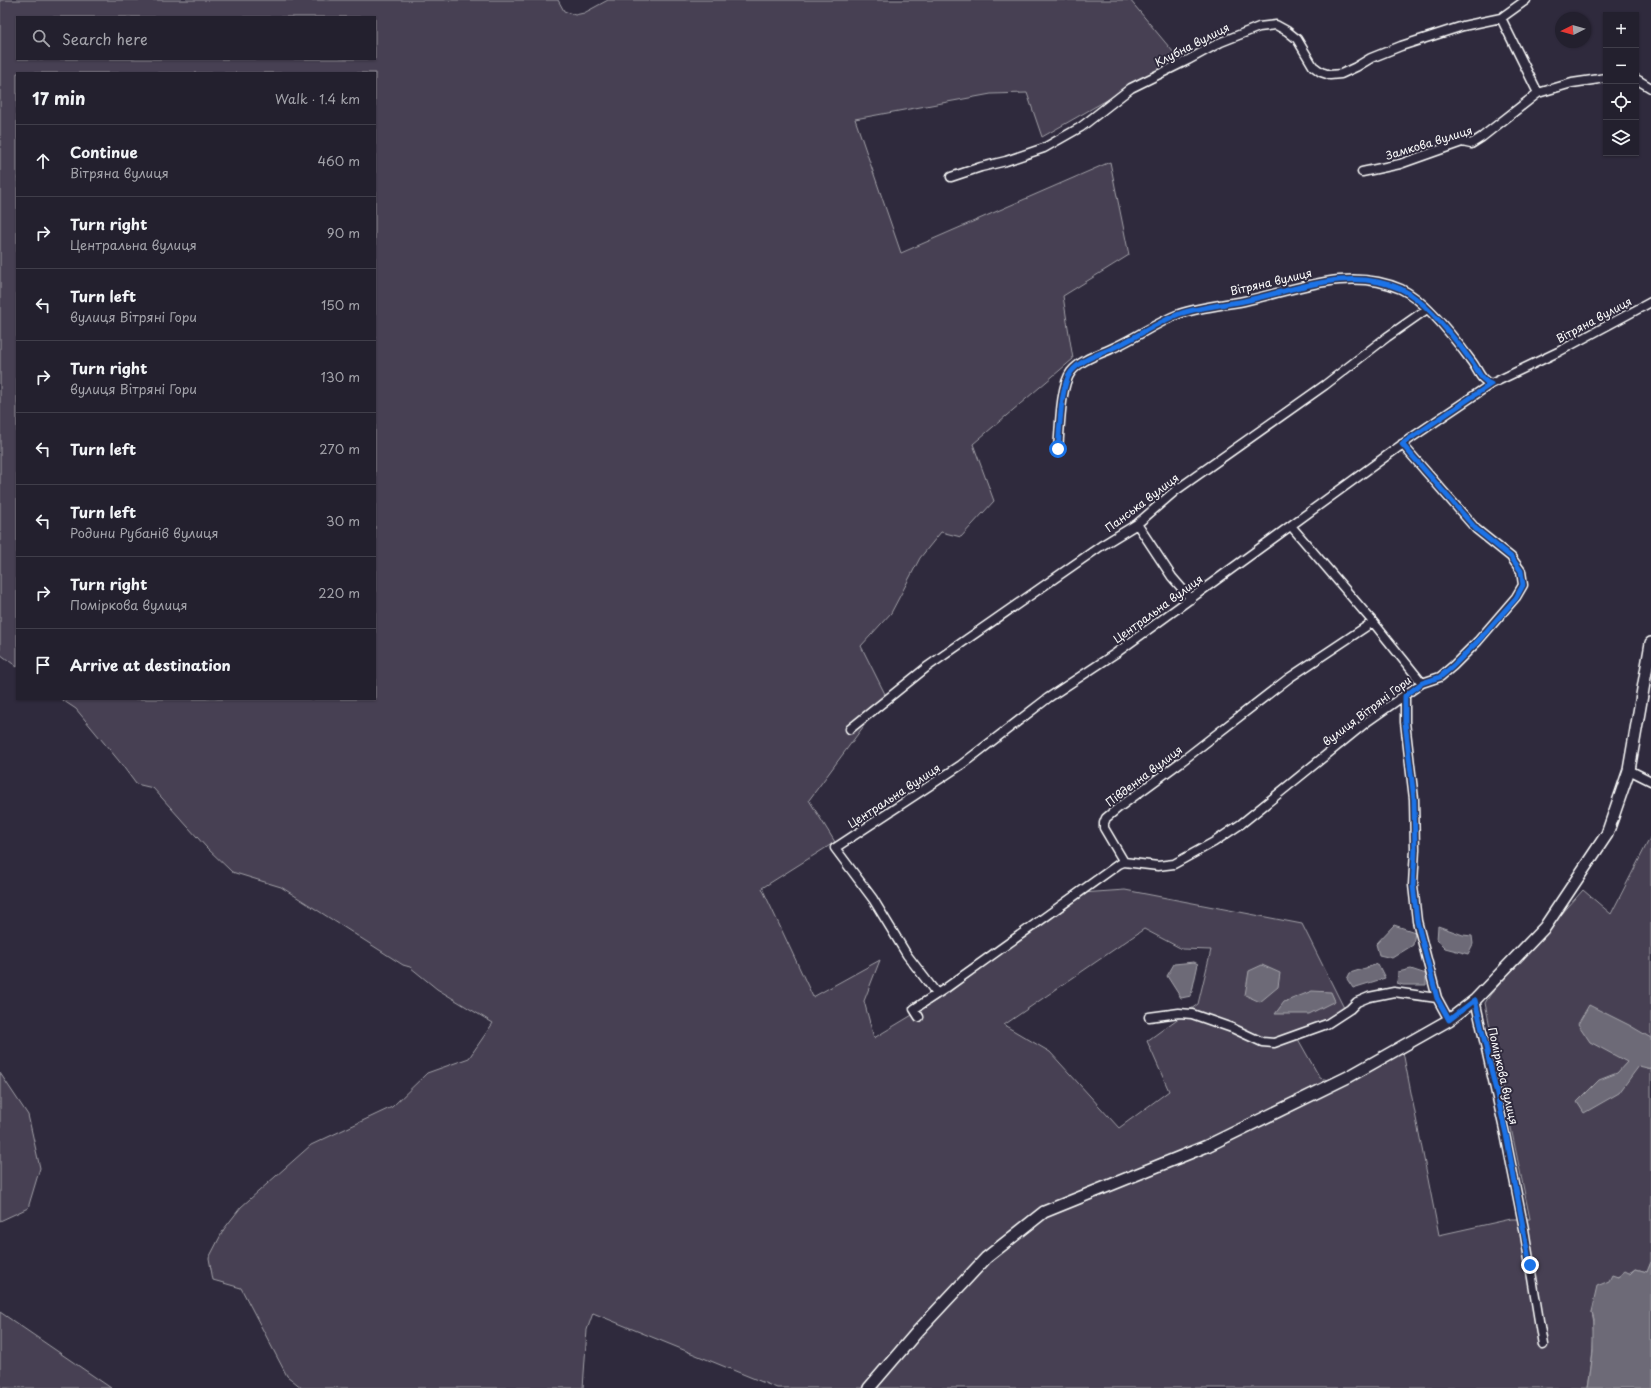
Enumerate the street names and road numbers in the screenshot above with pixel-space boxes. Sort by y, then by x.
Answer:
street label: Клубна вулиця [1152,18,1232,71]
street label: Замкова вулиця [1382,121,1474,164]
street label: Вітряна вулиця [1228,264,1314,299]
street label: Вітряна вулиця [1553,292,1635,347]
street label: Панська вулиця [1101,469,1182,536]
street label: Центральна вулиця [1109,570,1206,647]
street label: вулиця Вітряні Гори [1319,671,1415,750]
street label: Південна вулиця [1102,741,1186,810]
street label: Центральна вулиця [844,759,943,832]
street label: Поміркова вулиця [1484,1025,1523,1126]

